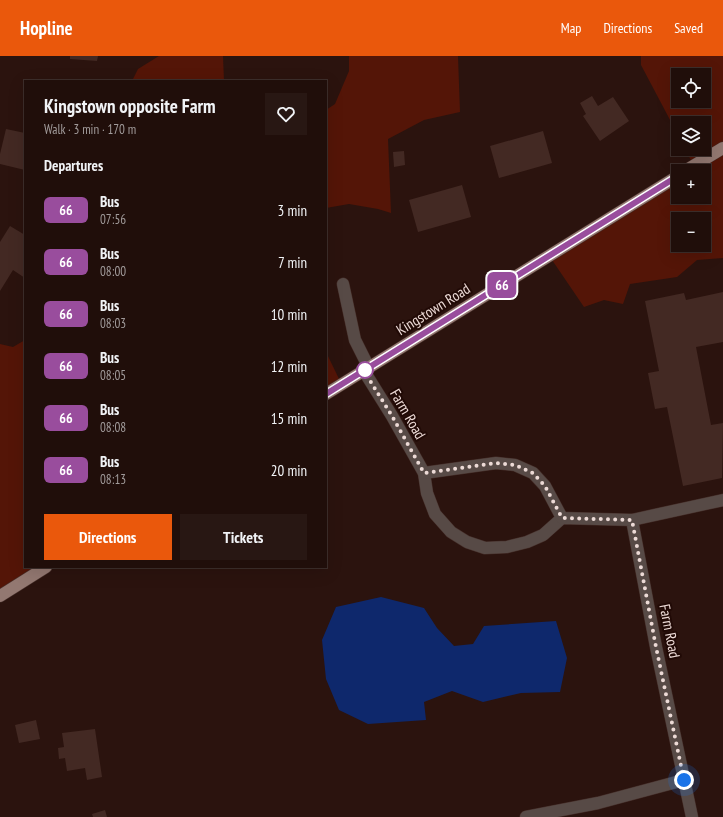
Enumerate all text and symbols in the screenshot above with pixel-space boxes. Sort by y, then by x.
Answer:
text: Hopline [20,16,73,40]
text: Map [561,19,581,37]
text: Directions [603,19,652,37]
text: Saved [674,19,703,37]
map controls [671,68,711,252]
button: locate [671,68,711,108]
button: heart [265,93,307,135]
text: Kingstown opposite Farm [44,94,216,118]
button: layers [671,116,711,156]
text: Walk · 3 min · 170 m [44,121,136,138]
text: Departures [44,156,103,175]
button: + [671,164,711,204]
text: Bus [100,192,119,211]
text: 66 [59,201,73,219]
text: 3 min [277,201,307,220]
text: 07:56 [100,211,126,228]
button: − [671,212,711,252]
text: Bus [100,244,119,263]
text: 66 [59,253,73,271]
text: 7 min [278,253,307,272]
text: 08:00 [100,263,126,280]
line badge: 66 [484,272,520,298]
text: 66 [495,276,509,294]
street label: Kingstown Road [393,279,473,339]
text: Bus [100,296,119,315]
text: 66 [59,305,73,323]
text: 10 min [271,305,307,324]
text: 08:03 [100,315,126,332]
text: Bus [100,348,119,367]
text: 66 [59,357,73,375]
text: 12 min [271,357,307,376]
unlabelled marker [356,361,374,379]
text: 08:05 [100,367,126,384]
street label: Farm Road [386,386,430,442]
text: Bus [100,400,119,419]
text: 66 [59,409,73,427]
text: 15 min [271,409,307,428]
text: 08:08 [100,419,126,436]
text: Bus [100,452,119,471]
text: 66 [59,461,73,479]
text: 20 min [271,461,307,480]
text: 08:13 [100,471,126,488]
button: Directions [44,514,172,560]
button: Tickets [180,514,307,560]
street label: Farm Road [655,602,685,660]
your location [674,770,694,790]

